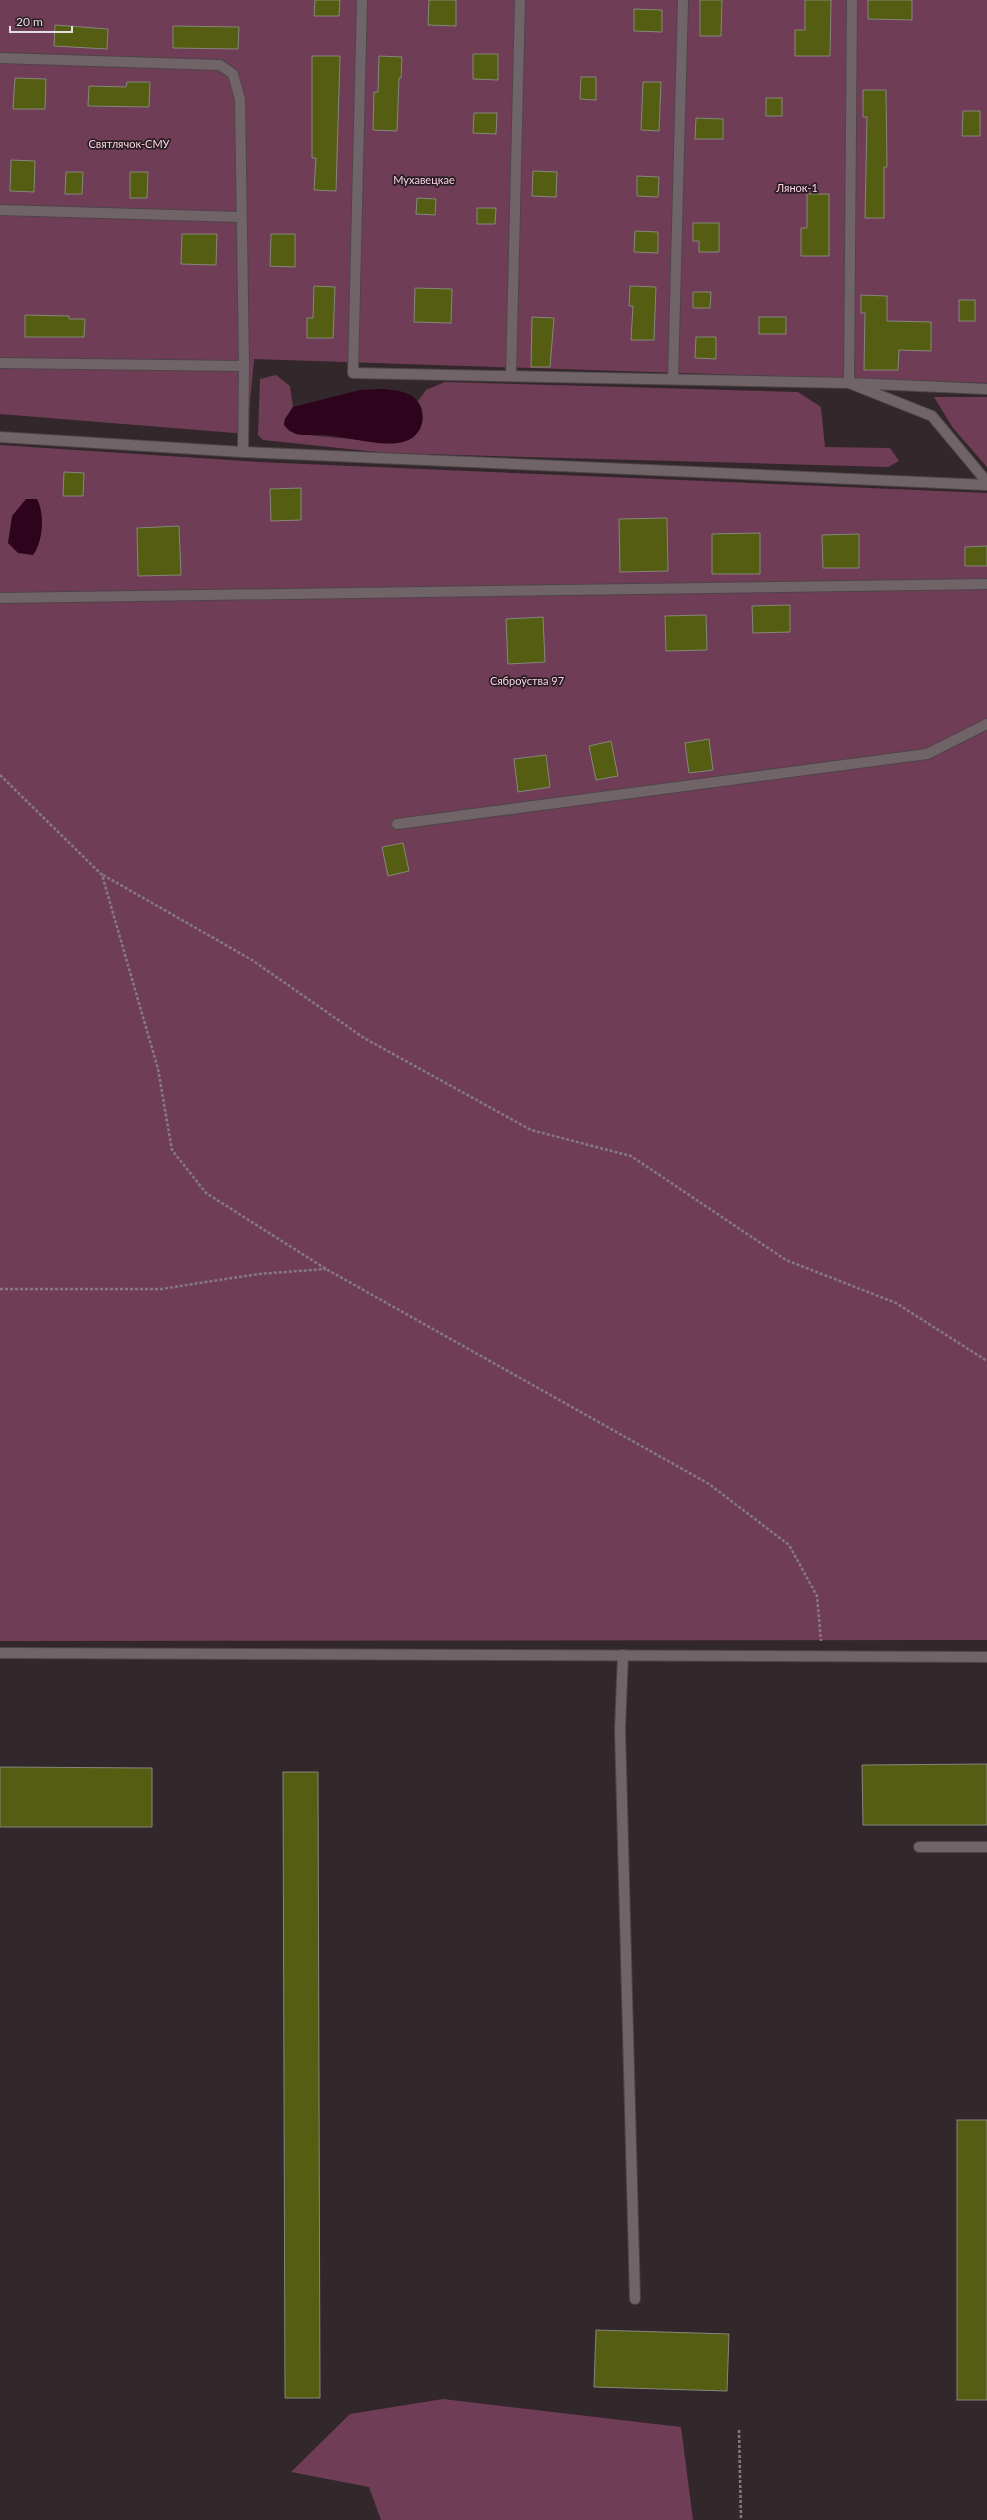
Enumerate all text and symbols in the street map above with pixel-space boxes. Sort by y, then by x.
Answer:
scale bar [10,8,72,34]
text: 20 m [16,14,43,29]
park label: Святлячок-СМУ [89,137,170,150]
park label: Мухавецкае [393,173,455,186]
park label: Лянок-1 [775,181,818,194]
park label: Сяброўства 97 [490,674,564,687]

